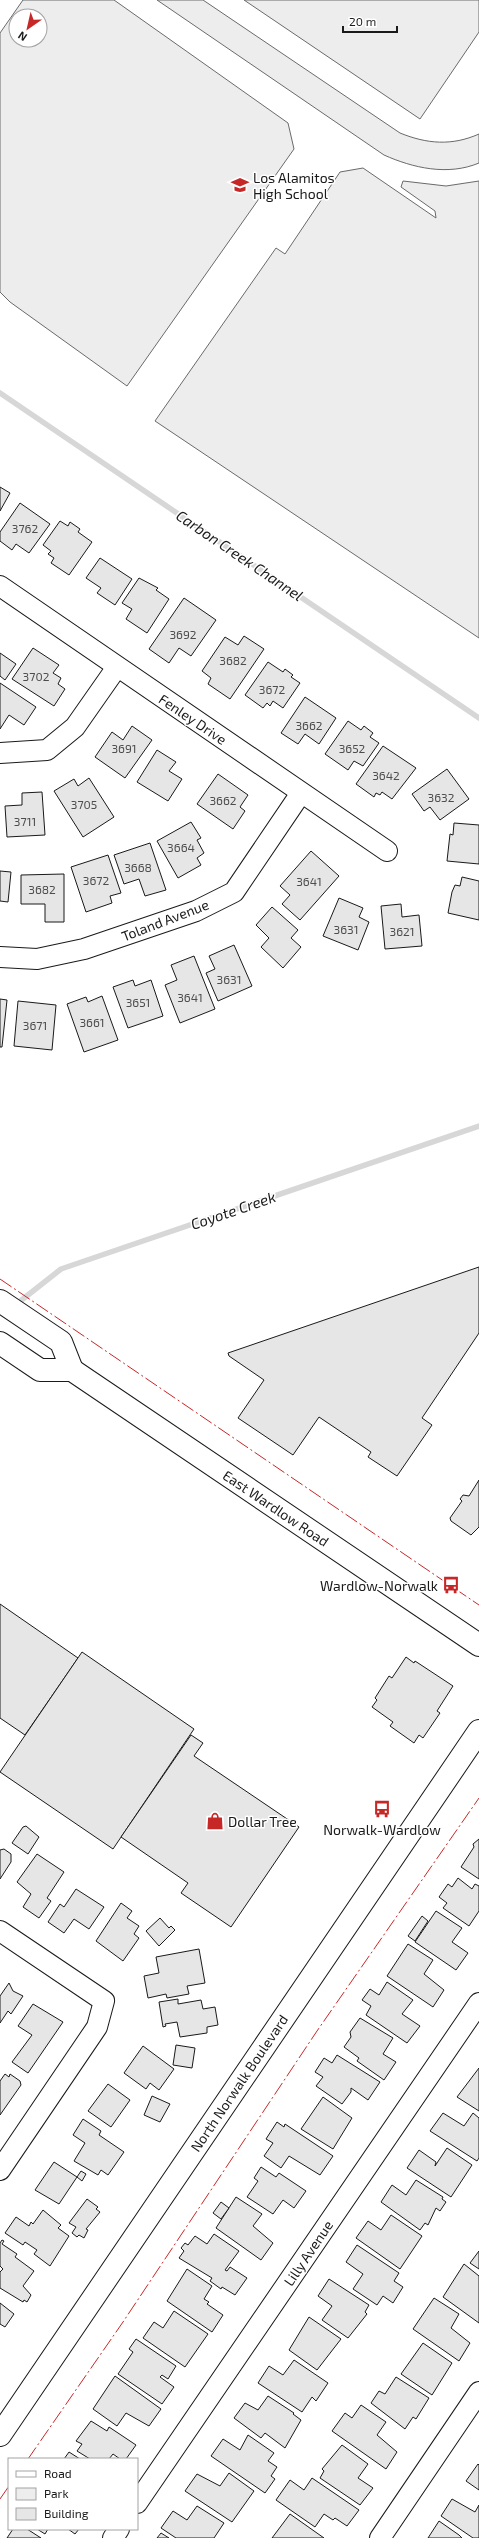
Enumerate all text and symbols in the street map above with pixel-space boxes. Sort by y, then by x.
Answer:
north arrow [8,8,48,48]
scale bar [343,8,397,34]
text: 20 m [349,14,376,28]
text: N [15,29,29,44]
place label: Los Alamitos High School [253,169,335,202]
school or university icon: Los Alamitos High School [230,175,250,195]
water label: Carbon Creek Channel [173,506,307,604]
house number: 3762 [12,521,38,535]
house number: 3692 [169,627,197,641]
house number: 3682 [219,653,247,667]
house number: 3702 [23,669,50,683]
house number: 3672 [259,682,285,696]
street label: Fenley Drive [156,690,230,748]
house number: 3662 [295,718,323,732]
house number: 3691 [111,741,137,755]
house number: 3652 [339,741,366,755]
house number: 3642 [372,768,400,782]
house number: 3632 [428,790,455,804]
house number: 3662 [209,793,237,807]
house number: 3705 [71,797,97,811]
house number: 3711 [14,814,36,828]
house number: 3664 [167,840,195,854]
house number: 3668 [124,860,152,874]
house number: 3672 [83,873,109,887]
house number: 3641 [296,874,322,888]
house number: 3682 [28,882,56,896]
street label: Toland Avenue [119,896,211,944]
house number: 3631 [334,922,358,936]
house number: 3621 [389,924,415,938]
house number: 3631 [217,972,241,986]
house number: 3641 [177,990,203,1004]
house number: 3651 [126,995,150,1009]
house number: 3661 [79,1015,105,1029]
house number: 3671 [23,1018,47,1032]
water label: Coyote Creek [188,1187,278,1234]
street label: East Wardlow Road [220,1466,332,1550]
bus stop icon: Wardlow-Norwalk [441,1575,461,1595]
place label: Wardlow-Norwalk [320,1577,438,1594]
bus stop icon: Norwalk-Wardlow [372,1799,392,1819]
shop icon: Dollar Tree [205,1811,225,1831]
place label: Dollar Tree [228,1813,297,1830]
place label: Norwalk-Wardlow [323,1821,441,1838]
street label: North Norwalk Boulevard [187,2011,291,2155]
street label: Lilly Avenue [280,2217,336,2289]
legend [8,2458,138,2530]
text: Road [44,2466,72,2480]
text: Park [44,2486,69,2500]
text: Building [44,2506,89,2520]

